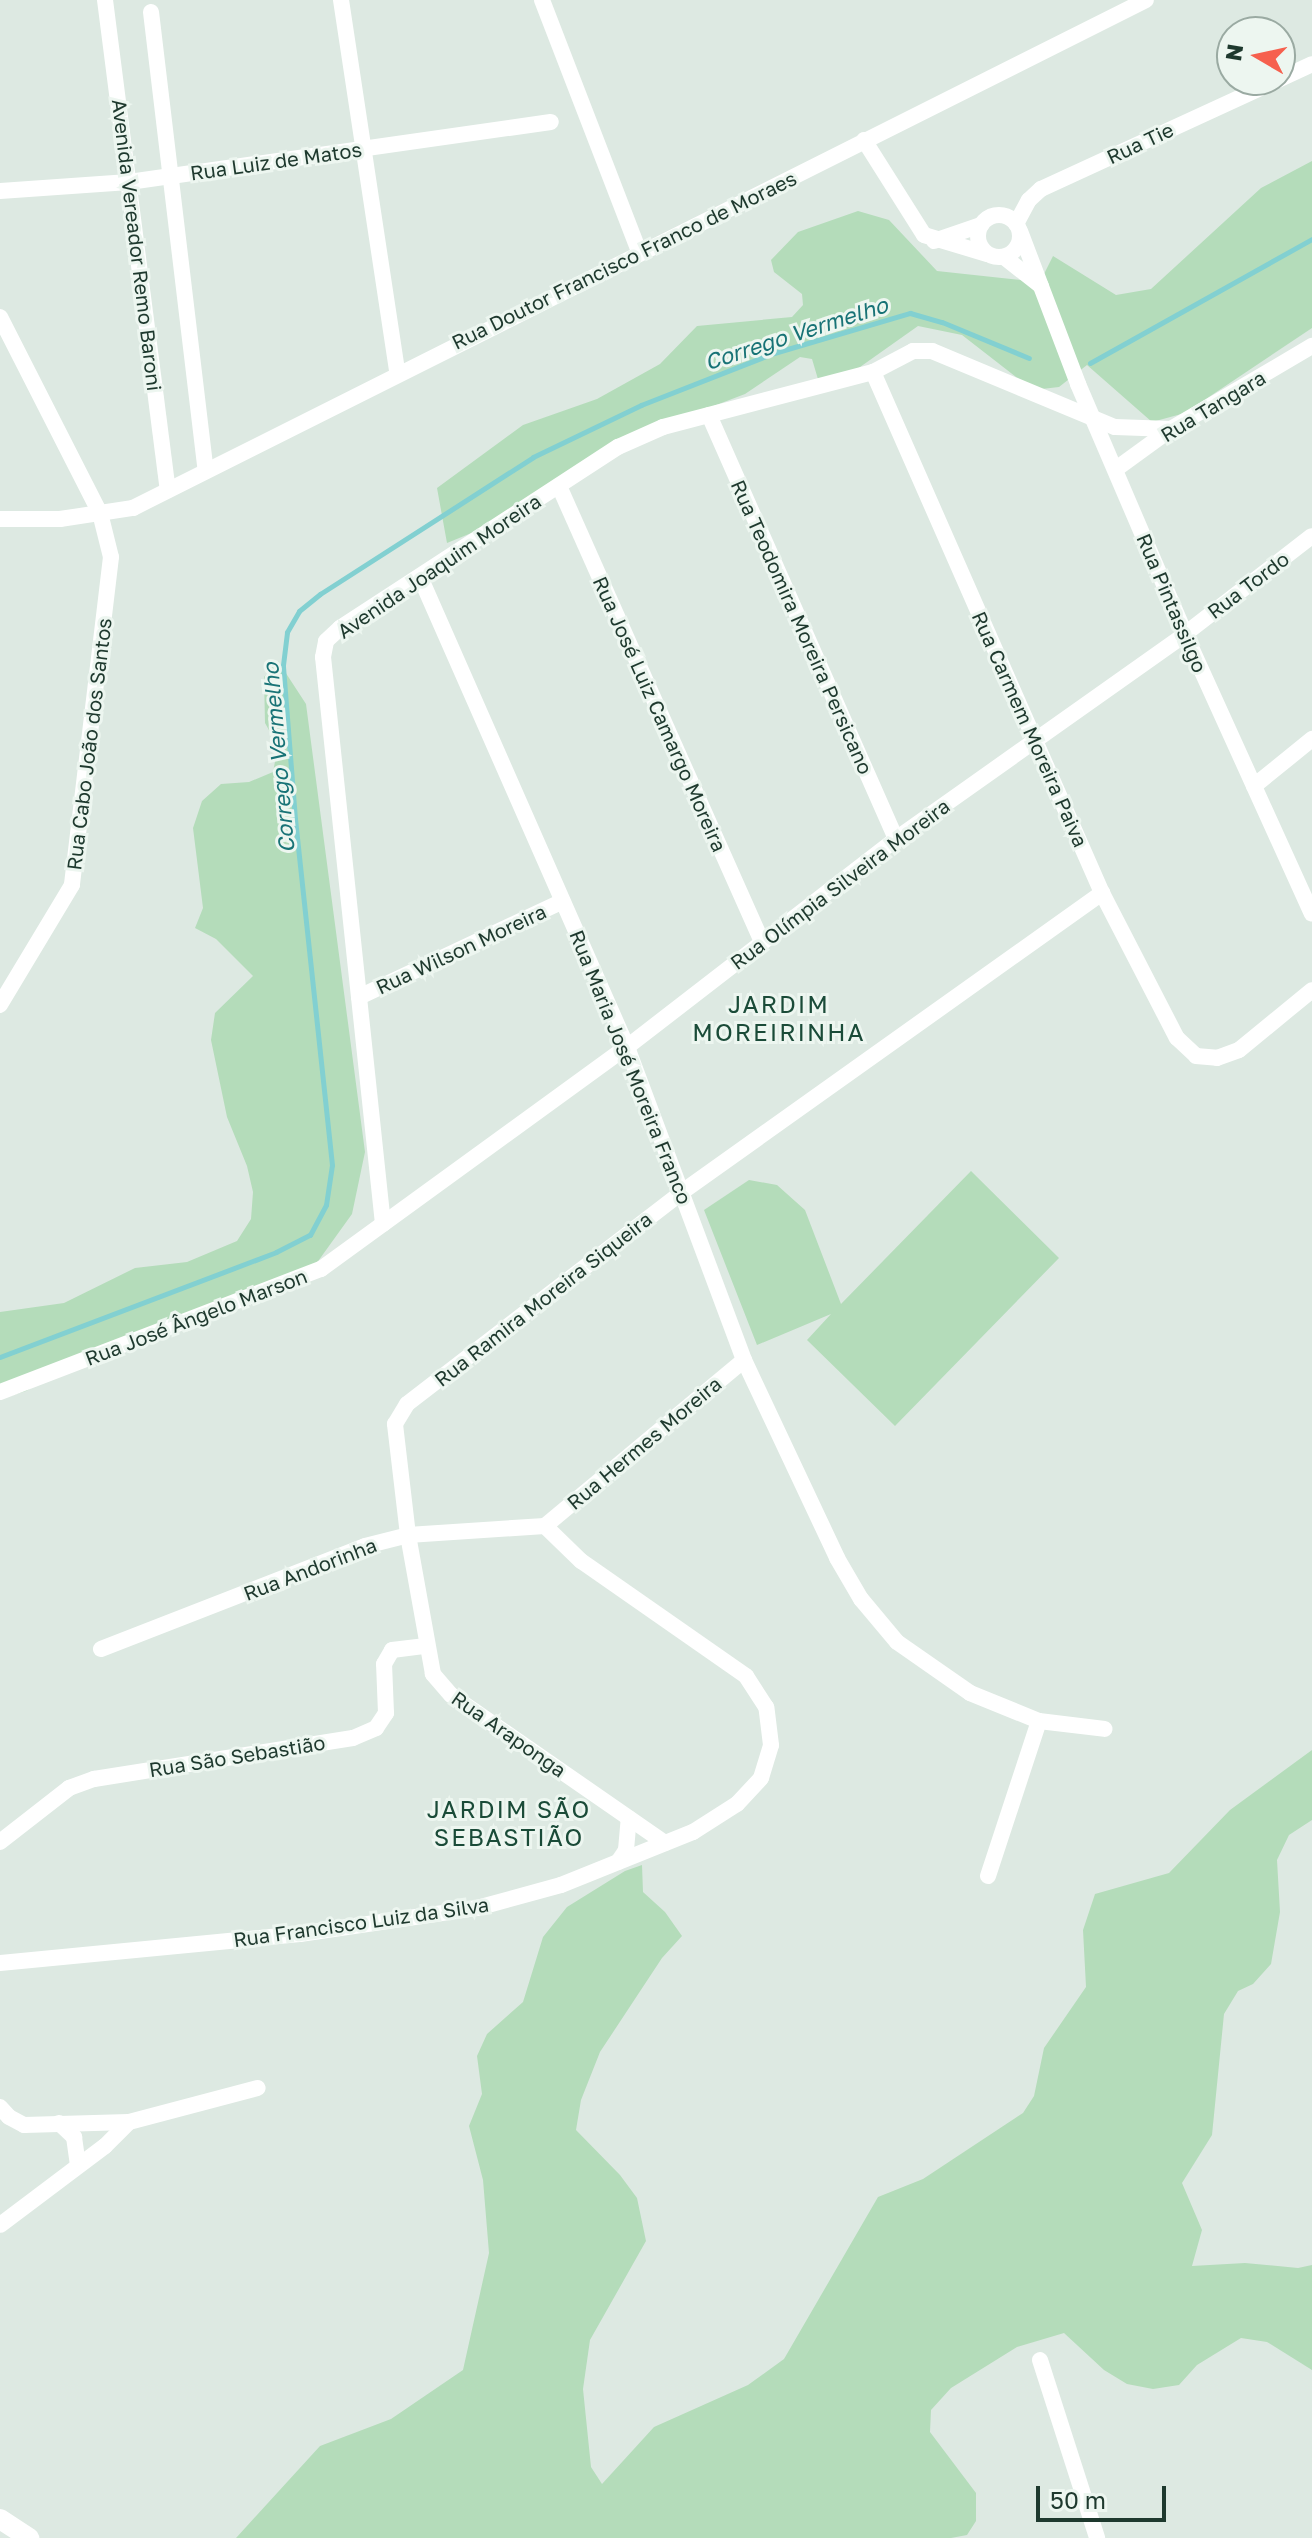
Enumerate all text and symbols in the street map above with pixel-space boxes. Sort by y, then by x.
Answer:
north arrow [1216,16,1296,96]
text: N [1219,42,1248,63]
street label: Avenida Vereador Remo Baroni [107,98,167,392]
street label: Rua Tie [1103,117,1177,169]
street label: Rua Luiz de Matos [189,137,363,185]
street label: Rua Doutor Francisco Franco de Moraes [448,166,800,354]
water label: Corrego Vermelho [701,291,891,375]
street label: Rua Tangara [1156,365,1270,447]
street label: Rua Teodomira Moreira Persicano [726,476,878,778]
street label: Avenida Joaquim Moreira [333,489,545,643]
street label: Rua Pintassilgo [1132,530,1212,676]
street label: Rua Tordo [1202,546,1294,624]
street label: Rua José Luiz Camargo Moreira [588,573,732,855]
street label: Rua Carmem Moreira Paiva [967,607,1093,851]
street label: Rua Cabo João dos Santos [62,617,116,871]
water label: Corrego Vermelho [257,662,299,854]
street label: Rua Olímpia Silveira Moreira [726,794,954,974]
street label: Rua Wilson Moreira [372,899,550,999]
street label: Rua Maria José Moreira Franco [565,926,697,1208]
district label: JARDIM MOREIRINHA [692,990,866,1046]
street label: Rua Ramira Moreira Siqueira [429,1207,657,1391]
street label: Rua José Ângelo Marson [82,1264,310,1370]
street label: Rua Hermes Moreira [562,1372,726,1514]
street label: Rua Andorinha [240,1533,380,1605]
street label: Rua Araponga [447,1686,571,1782]
street label: Rua São Sebastião [147,1730,327,1782]
district label: JARDIM SÃO SEBASTIÃO [427,1795,591,1851]
street label: Rua Francisco Luiz da Silva [232,1892,490,1952]
scale bar [1040,2470,1170,2520]
text: 50 m [1050,2485,1106,2514]

